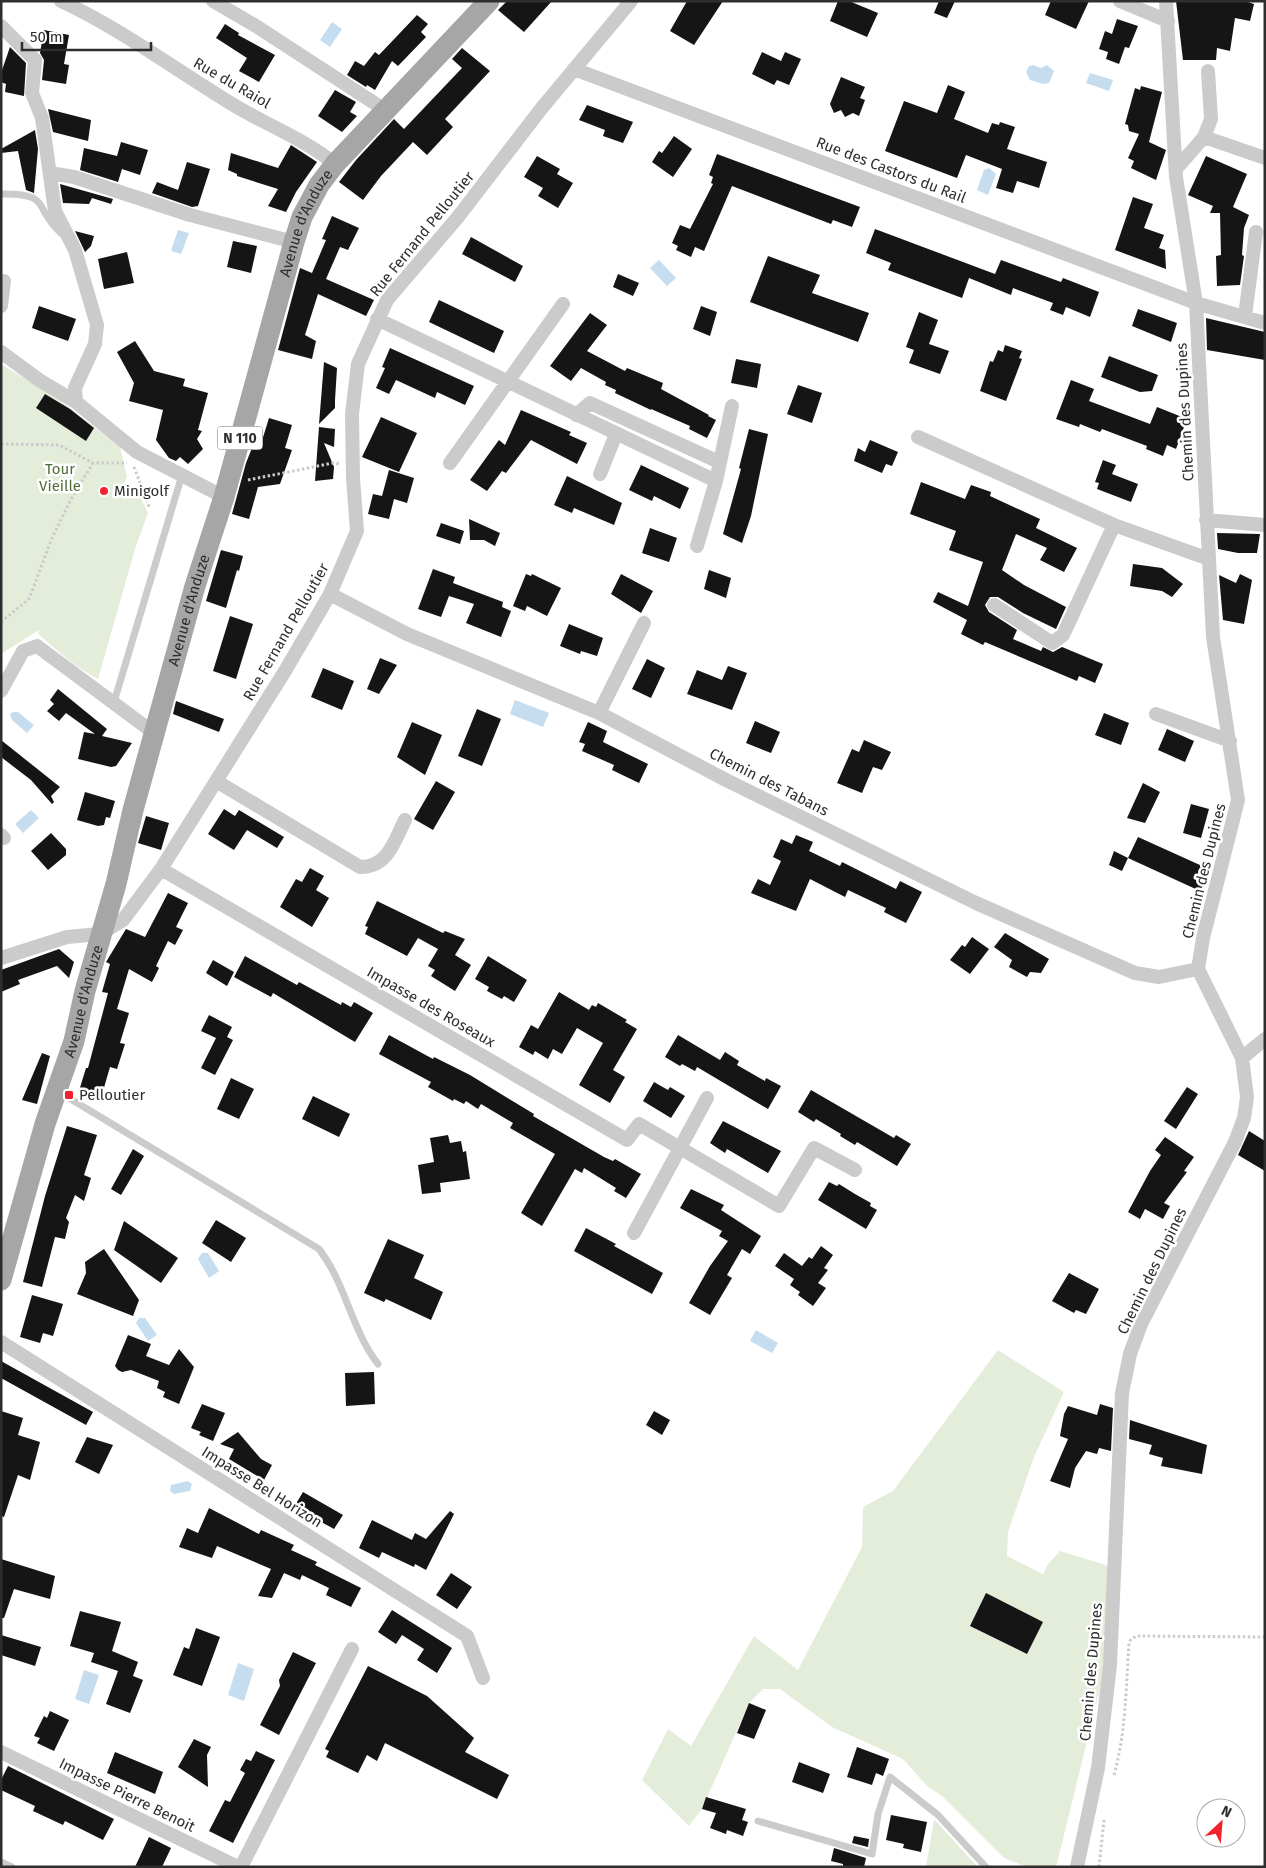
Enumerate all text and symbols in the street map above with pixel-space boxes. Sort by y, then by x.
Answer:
scale bar [22,20,151,52]
text: 50 m [30,28,63,46]
street label: Rue du Raiol [190,54,274,113]
street label: Rue des Castors du Rail [813,133,969,207]
street label: Avenue d'Anduze [276,166,337,279]
street label: Rue Fernand Pelloutier [366,168,478,300]
street label: Chemin des Dupines [1172,342,1198,482]
road number: N 110 [218,426,262,449]
park label: Tour Vieille [39,460,81,495]
place label: Minigolf [114,482,170,500]
marker: Minigolf [98,485,110,497]
street label: Avenue d'Anduze [164,552,214,668]
street label: Rue Fernand Pelloutier [239,560,333,704]
street label: Chemin des Tabans [707,744,831,820]
street label: Chemin des Dupines [1178,802,1230,940]
street label: Avenue d'Anduze [60,943,107,1060]
street label: Impasse des Roseaux [364,963,499,1051]
place label: Pelloutier [79,1086,145,1104]
marker: Pelloutier [63,1089,75,1101]
street label: Chemin des Dupines [1114,1205,1190,1337]
street label: Impasse Bel Horizon [198,1443,326,1531]
street label: Chemin des Dupines [1076,1602,1106,1742]
street label: Impasse Pierre Benoit [56,1754,198,1836]
north arrow [1196,1798,1246,1848]
text: N [1219,1802,1234,1821]

